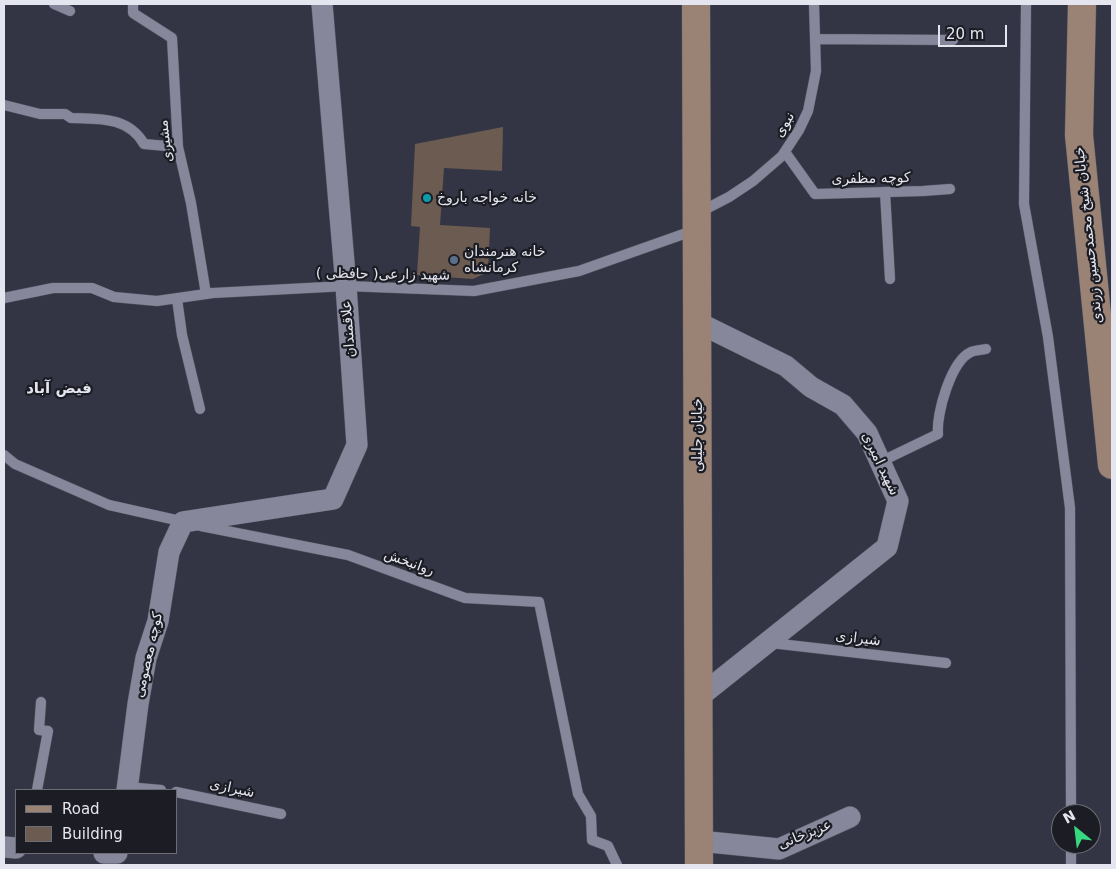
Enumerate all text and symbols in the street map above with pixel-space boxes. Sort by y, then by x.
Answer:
scale bar [941,15,1010,47]
text: 20 m [946,25,984,43]
street label: نبوی [771,109,799,141]
street label: مشیری [155,119,177,163]
street label: خیابان شیخ محمدحسین زرندی [1071,146,1107,324]
street label: کوچه مظفری [831,170,911,188]
place label: خانه خواجه باروخ [437,190,537,206]
marker: خانه خواجه باروخ [421,192,433,204]
place label: خانه هنرمندان کرمانشاه [464,244,545,276]
marker: خانه هنرمندان کرمانشاه [448,254,460,266]
street label: شهید زارعی( حافظی ) [316,265,450,285]
street label: علاقمندان [339,300,359,358]
district label: فیض آباد [26,380,92,398]
street label: خیابان جلیلی [690,398,706,472]
street label: شهید امیری [857,430,903,498]
street label: روانبخش [381,546,437,580]
street label: کوچه معصومی [131,611,167,699]
street label: شیرازی [835,628,881,650]
street label: شیرازی [208,776,256,802]
legend [15,789,178,854]
text: Road [62,800,100,818]
north arrow [1051,804,1101,854]
text: N [1060,807,1078,827]
street label: عزیزخانی [776,817,834,853]
text: Building [62,825,123,843]

